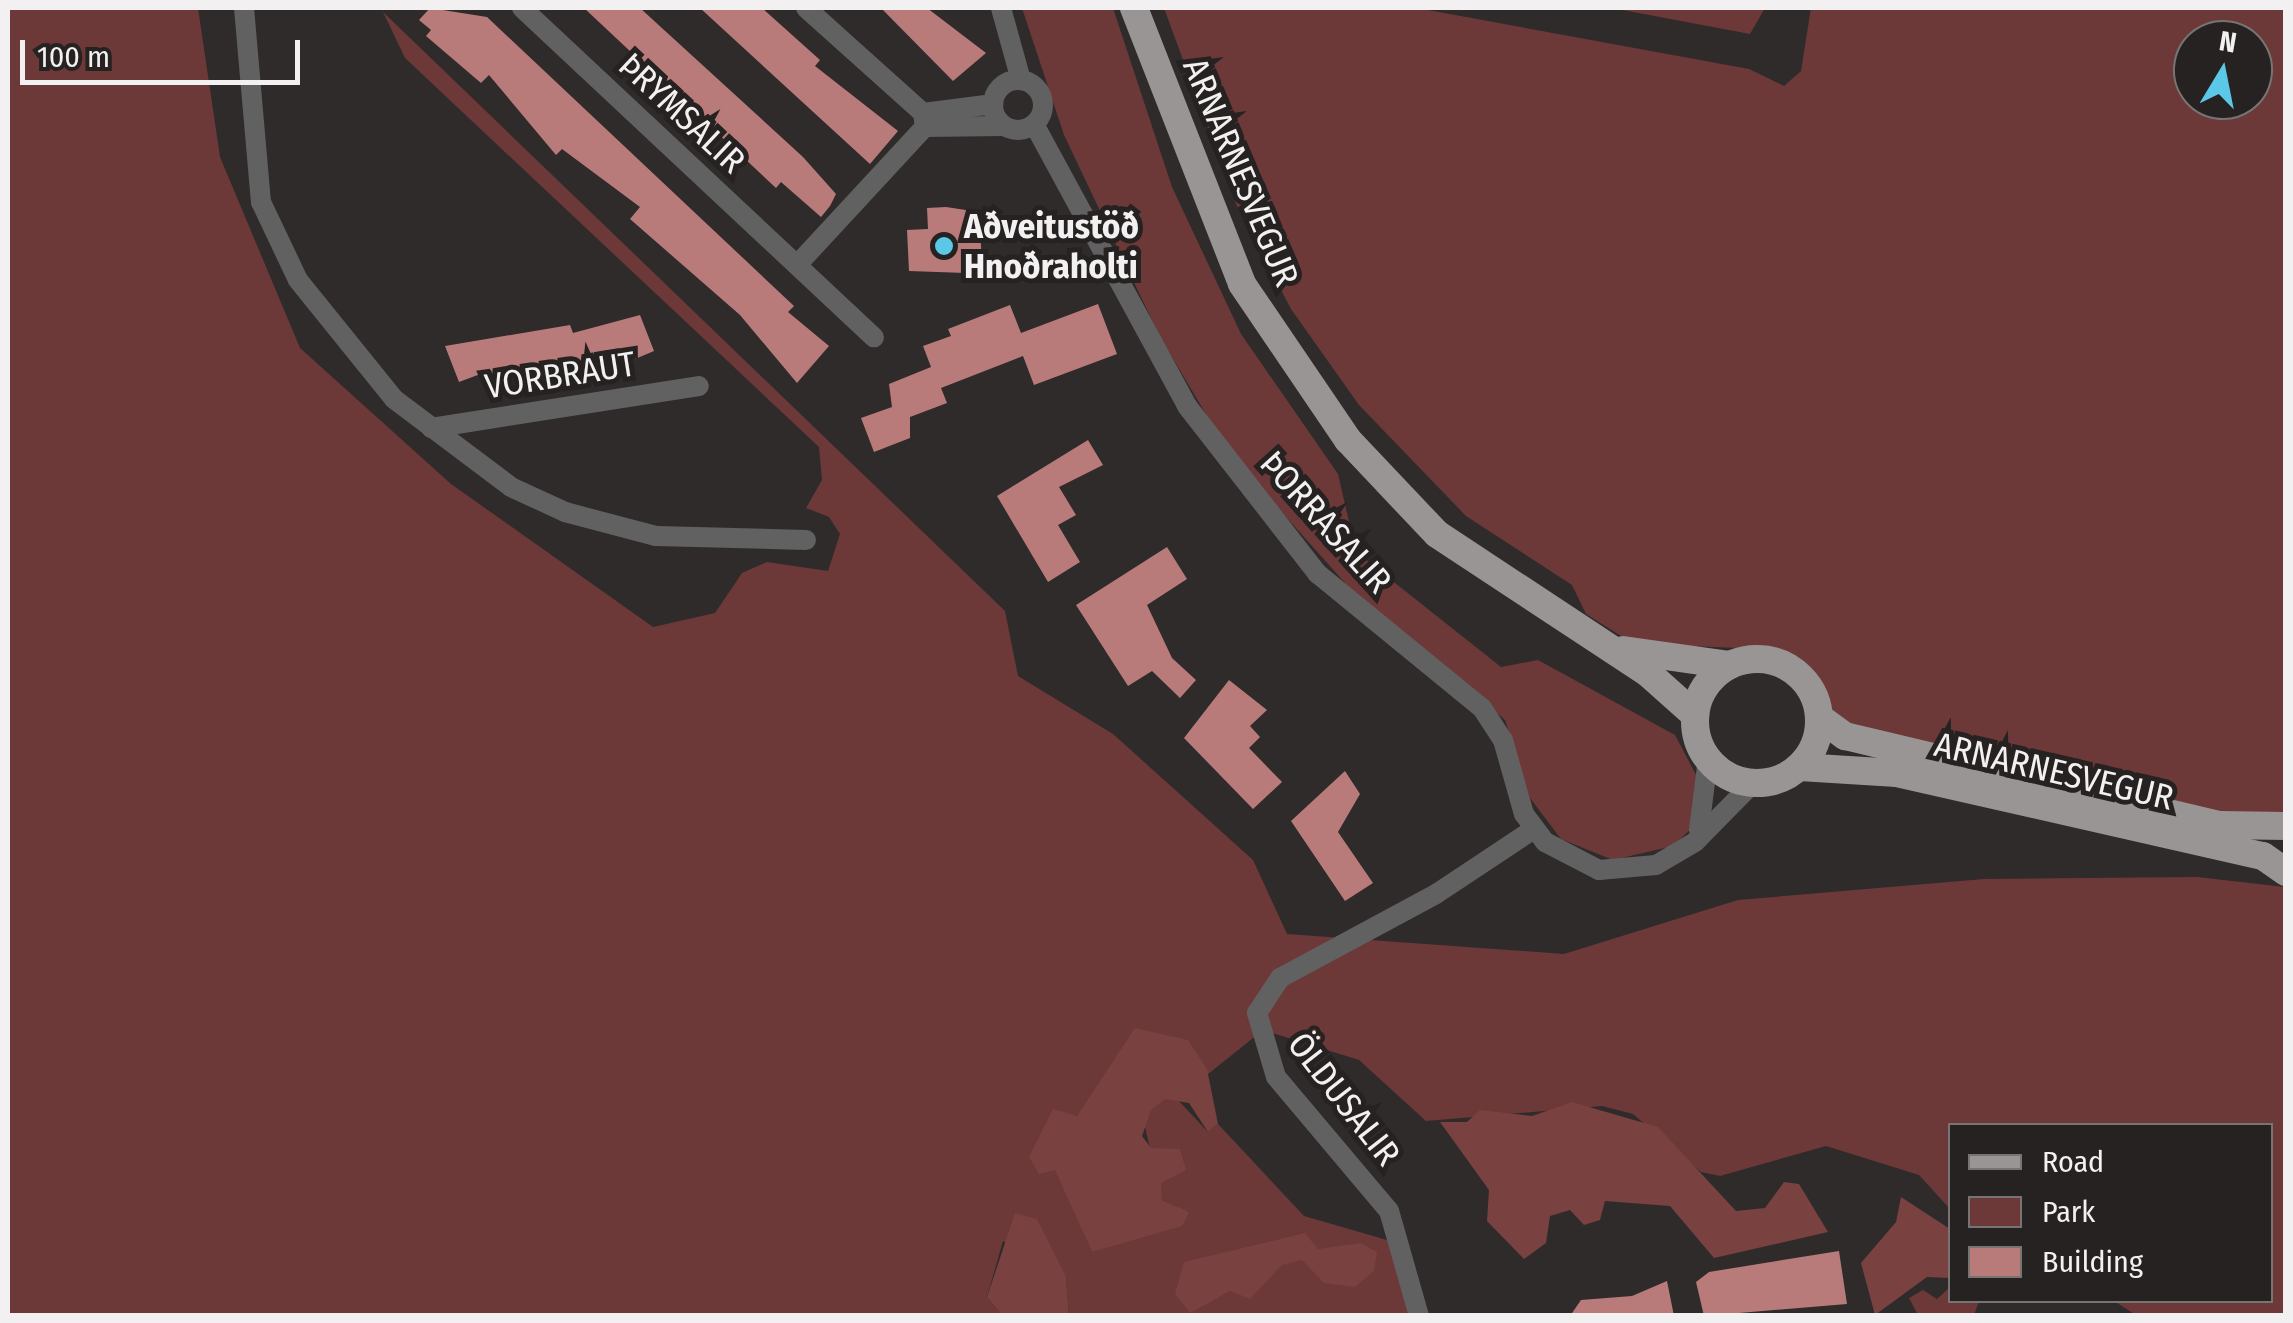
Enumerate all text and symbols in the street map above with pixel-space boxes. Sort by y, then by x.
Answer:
scale bar [25,20,305,82]
north arrow [2173,20,2273,120]
text: N [2217,24,2239,60]
text: 100 m [37,39,110,75]
street label: ÞRYMSALIR [610,44,754,182]
street label: ARNARNESVEGUR [1174,52,1308,292]
place label: Aðveitustöð Hnoðraholti [964,205,1139,287]
marker: Aðveitustöð Hnoðraholti [933,235,955,257]
street label: VORBRAUT [482,342,638,408]
street label: ÞORRASALIR [1251,442,1401,602]
street label: ARNARNESVEGUR [1931,723,2177,819]
street label: ÖLDUSALIR [1279,1024,1409,1174]
legend [1948,1123,2273,1303]
text: Road [2042,1144,2104,1180]
text: Park [2042,1194,2095,1230]
text: Building [2042,1244,2143,1280]

